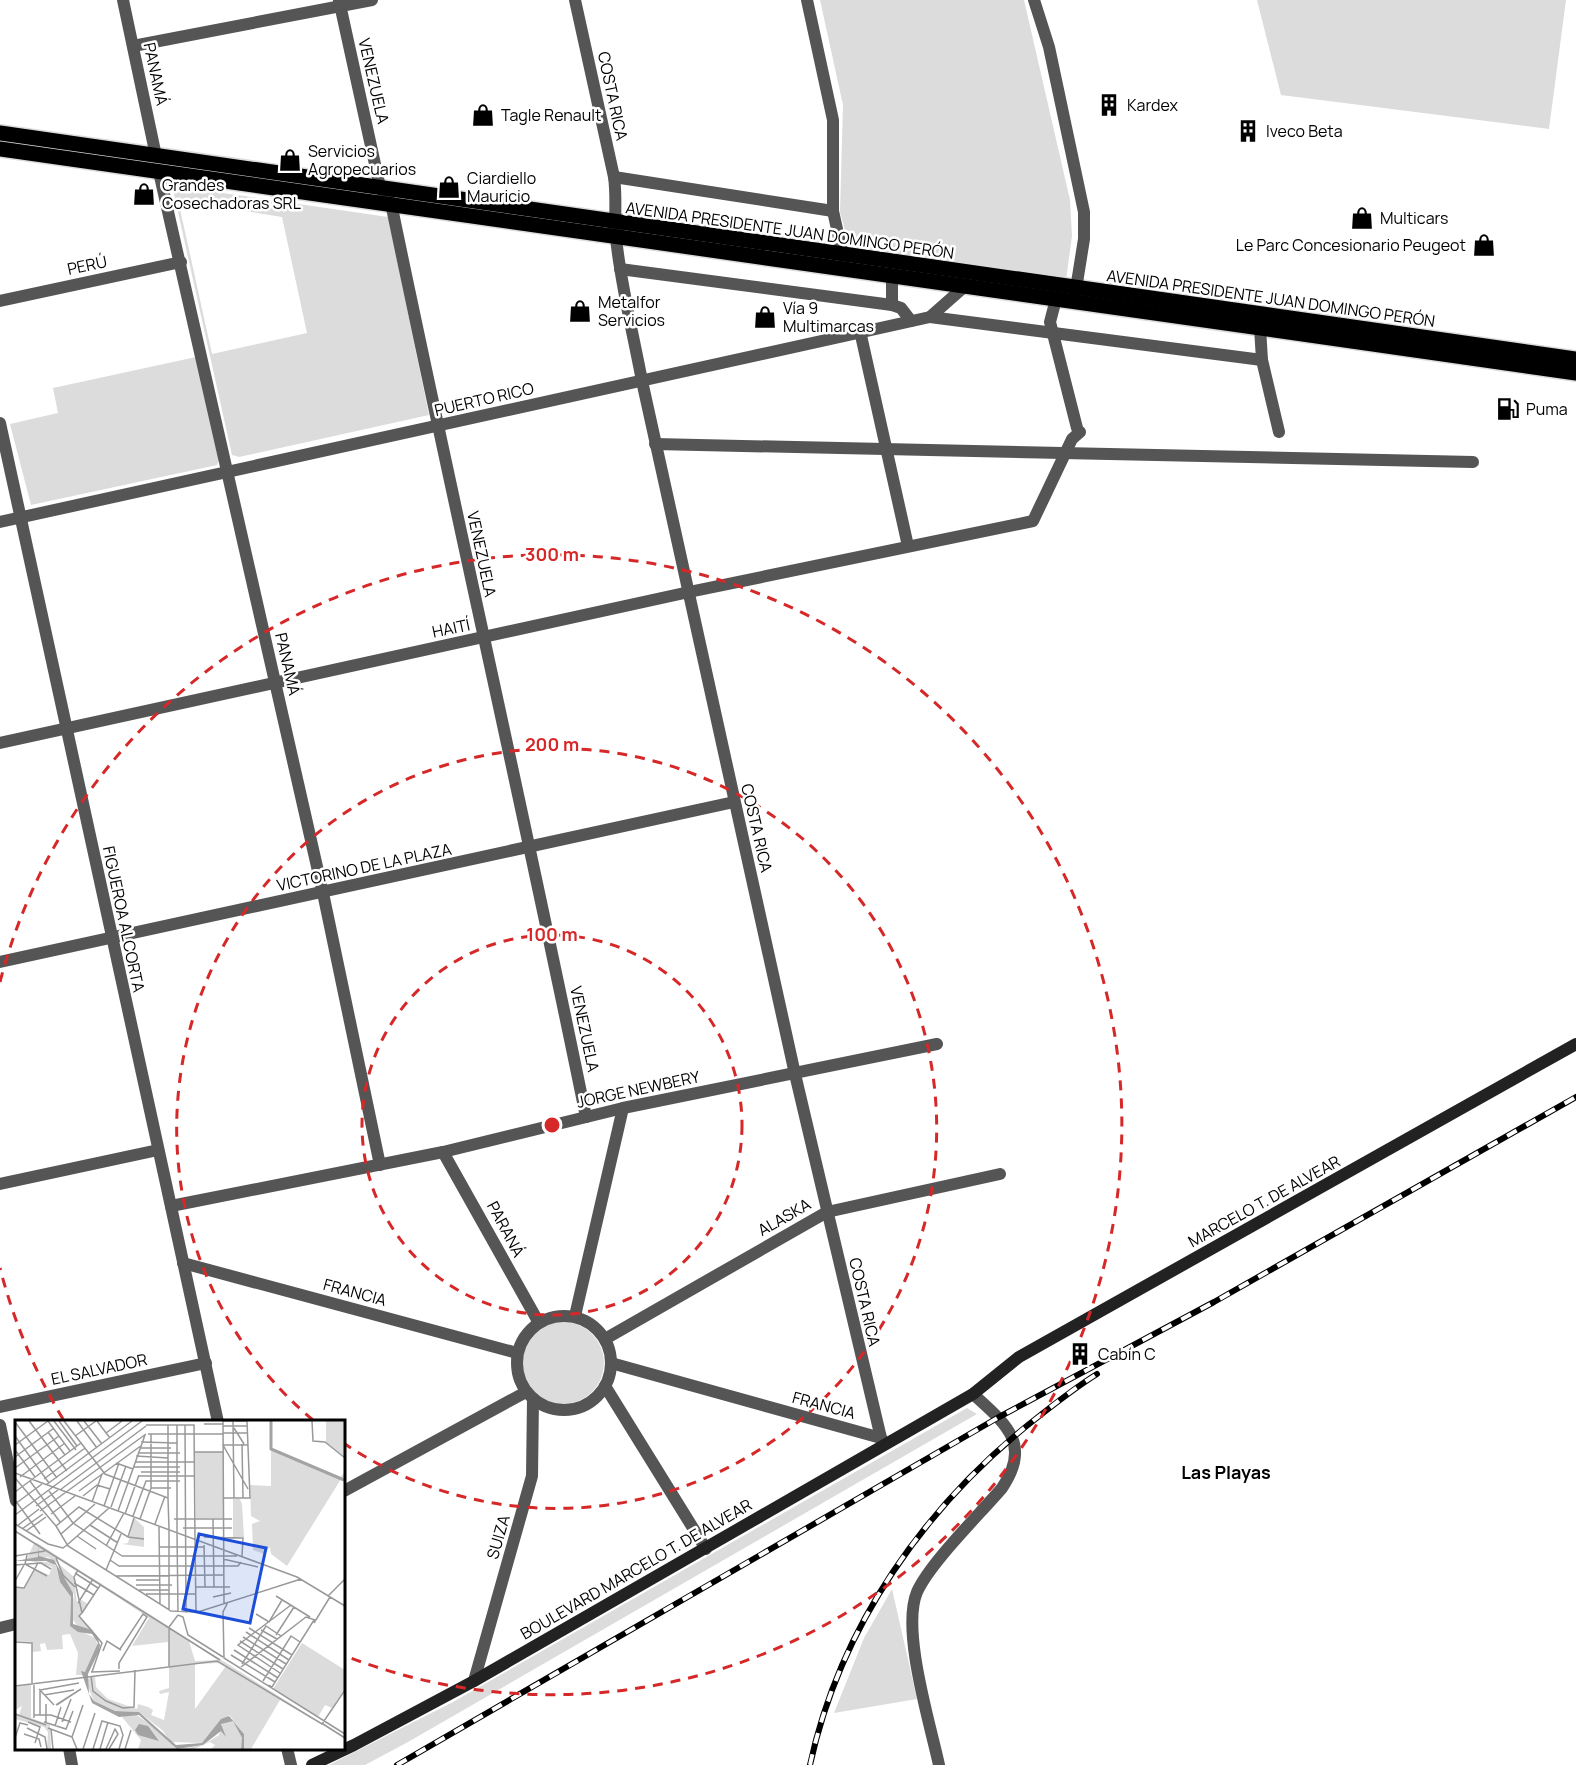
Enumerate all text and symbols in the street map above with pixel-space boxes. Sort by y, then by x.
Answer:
street label: VENEZUELA [353,36,395,126]
street label: PANAMÁ [139,41,173,107]
street label: COSTA RICA [593,49,633,143]
building icon: Kardex [1096,92,1122,118]
place label: Kardex [1127,94,1179,116]
shop icon: Tagle Renault [470,102,496,128]
place label: Tagle Renault [501,104,601,126]
building icon: Iveco Beta [1235,118,1261,144]
place label: Iveco Beta [1266,120,1343,142]
place label: Servicios Agropecuarios [308,140,416,180]
shop icon: Servicios Agropecuarios [277,147,303,173]
place label: Ciardiello Mauricio [467,167,536,207]
place label: Grandes Cosechadoras SRL [162,174,301,214]
shop icon: Ciardiello Mauricio [436,174,462,200]
shop icon: Grandes Cosechadoras SRL [131,181,157,207]
street label: AVENIDA PRESIDENTE JUAN DOMINGO PERÓN [624,196,956,264]
shop icon: Multicars [1349,205,1375,231]
place label: Multicars [1380,207,1448,229]
shop icon: Le Parc Concesionario Peugeot [1471,232,1497,258]
place label: Le Parc Concesionario Peugeot [1236,234,1466,256]
street label: PERÚ [65,250,109,280]
street label: AVENIDA PRESIDENTE JUAN DOMINGO PERÓN [1105,264,1437,332]
place label: Metalfor Servicios [598,291,665,331]
place label: Vía 9 Multimarcas [783,297,874,337]
shop icon: Metalfor Servicios [567,298,593,324]
shop icon: Vía 9 Multimarcas [752,304,778,330]
street label: PUERTO RICO [432,377,536,421]
fuel station icon: Puma [1495,396,1521,422]
place label: Puma [1526,398,1568,420]
street label: VENEZUELA [462,509,502,599]
text: 300 m [525,542,579,566]
street label: HAITÍ [430,613,472,643]
street label: PANAMÁ [270,631,306,697]
text: 200 m [525,732,579,756]
street label: COSTA RICA [736,781,778,875]
street label: VICTORINO DE LA PLAZA [275,838,453,896]
street label: FIGUEROA ALCORTA [98,844,150,994]
text: 100 m [526,922,578,946]
street label: VENEZUELA [565,984,605,1074]
street label: JORGE NEWBERY [574,1065,702,1113]
centre of rings [542,1115,562,1135]
street label: MARCELO T. DE ALVEAR [1184,1150,1344,1252]
street label: ALASKA [754,1193,814,1241]
street label: PARANÁ [482,1197,530,1261]
street label: COSTA RICA [844,1255,886,1349]
street label: FRANCIA [321,1273,389,1311]
building icon: Cabín C [1067,1341,1093,1367]
place label: Cabín C [1098,1343,1156,1365]
street label: EL SALVADOR [49,1348,149,1390]
street label: FRANCIA [790,1386,858,1424]
inset map [15,1420,345,1750]
district label: Las Playas [1181,1460,1271,1484]
street label: BOULEVARD MARCELO T. DE ALVEAR [516,1494,756,1644]
street label: SUIZA [481,1512,515,1562]

